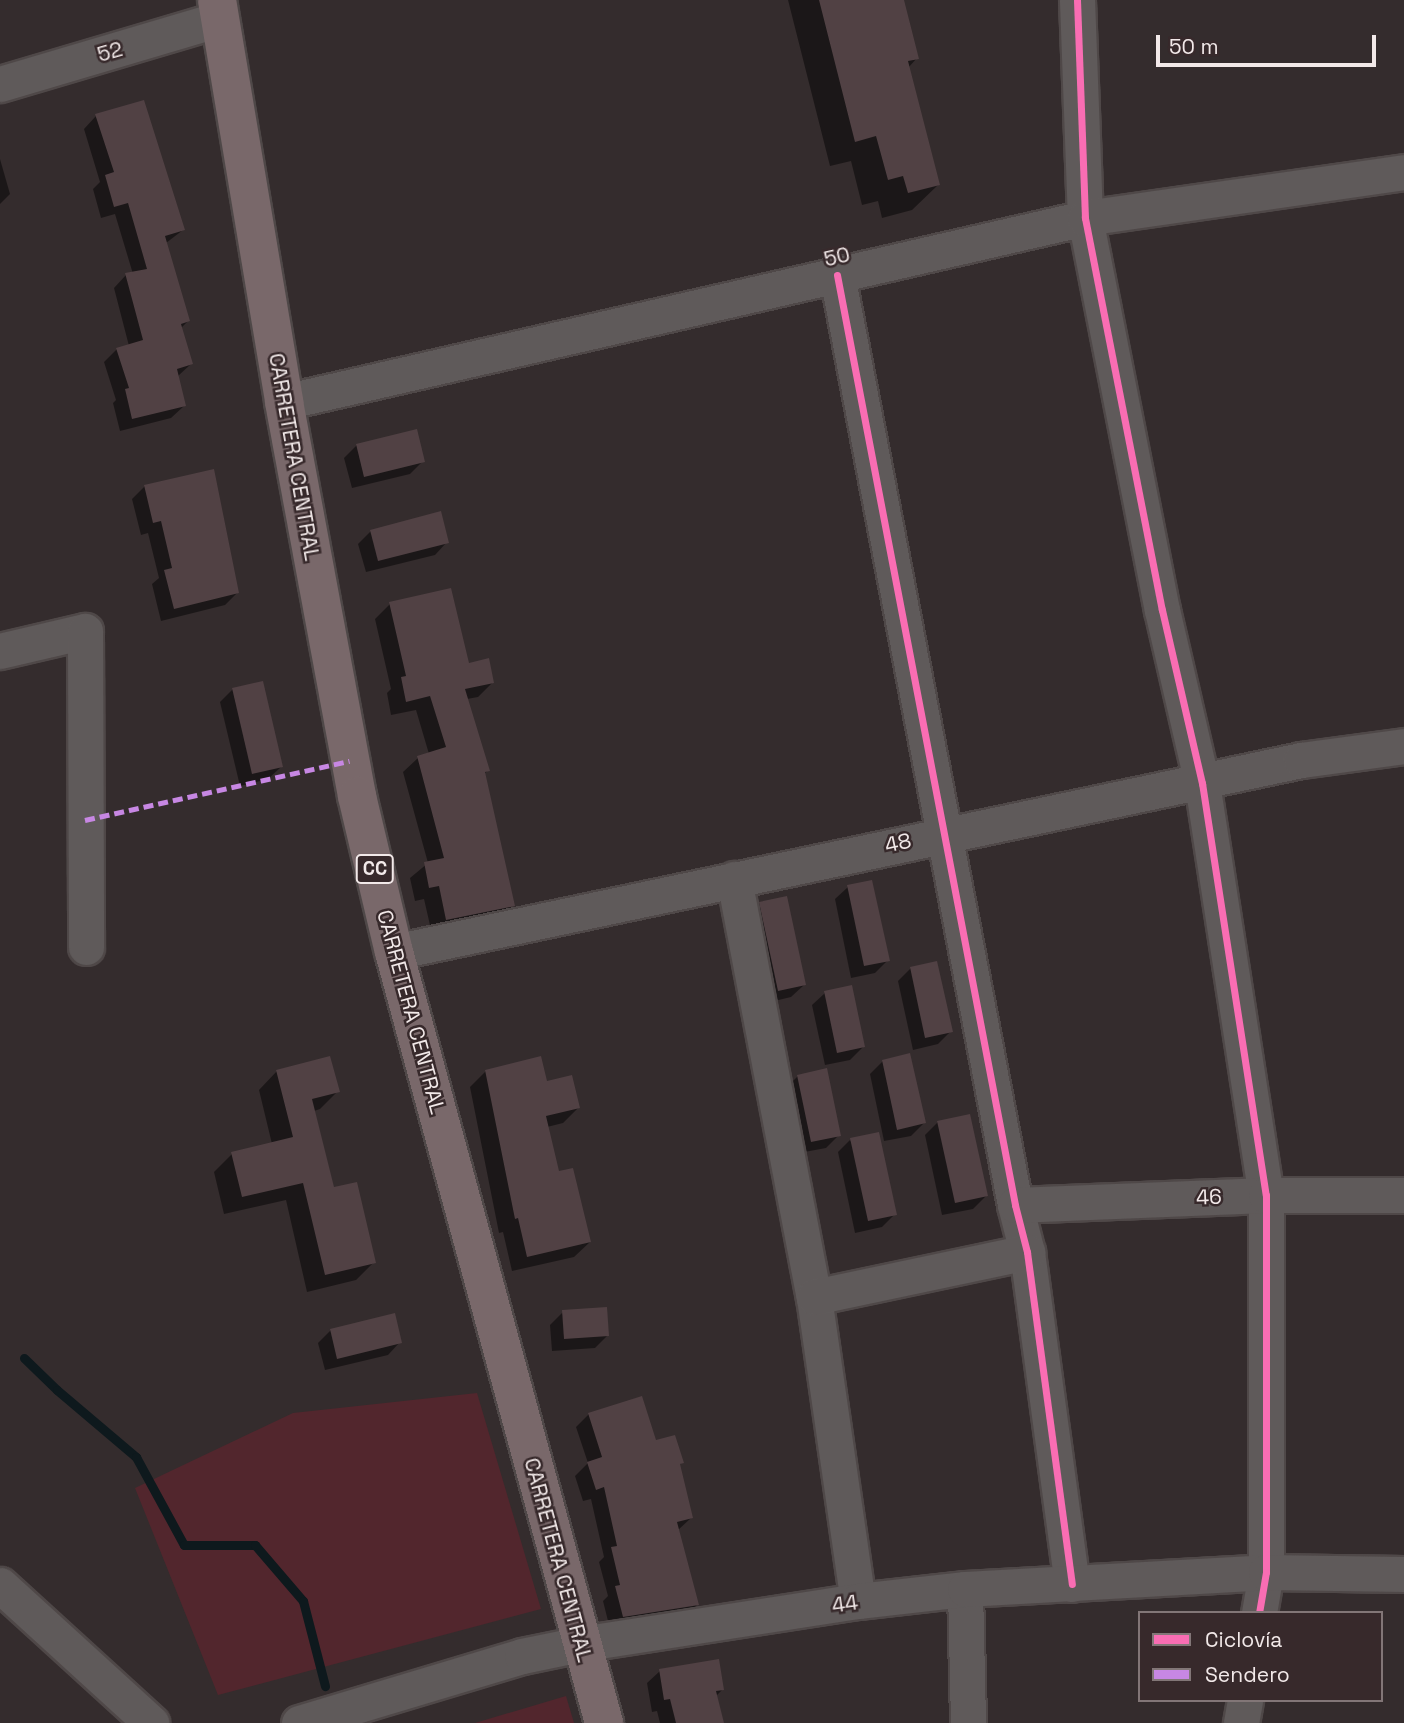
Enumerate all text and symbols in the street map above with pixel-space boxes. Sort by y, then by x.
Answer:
scale bar [1159,21,1380,65]
text: 50 m [1169,33,1219,60]
street label: 52 [94,36,126,68]
street label: 50 [821,242,853,272]
street label: CARRETERA CENTRAL [263,351,325,563]
street label: 48 [883,828,913,858]
road number: CC [356,854,394,884]
street label: CARRETERA CENTRAL [372,907,450,1117]
street label: 46 [1196,1184,1222,1210]
street label: CARRETERA CENTRAL [519,1455,597,1665]
street label: 44 [830,1590,860,1618]
legend [1138,1611,1383,1702]
text: Ciclovía [1205,1626,1282,1653]
text: Sendero [1205,1661,1290,1688]

